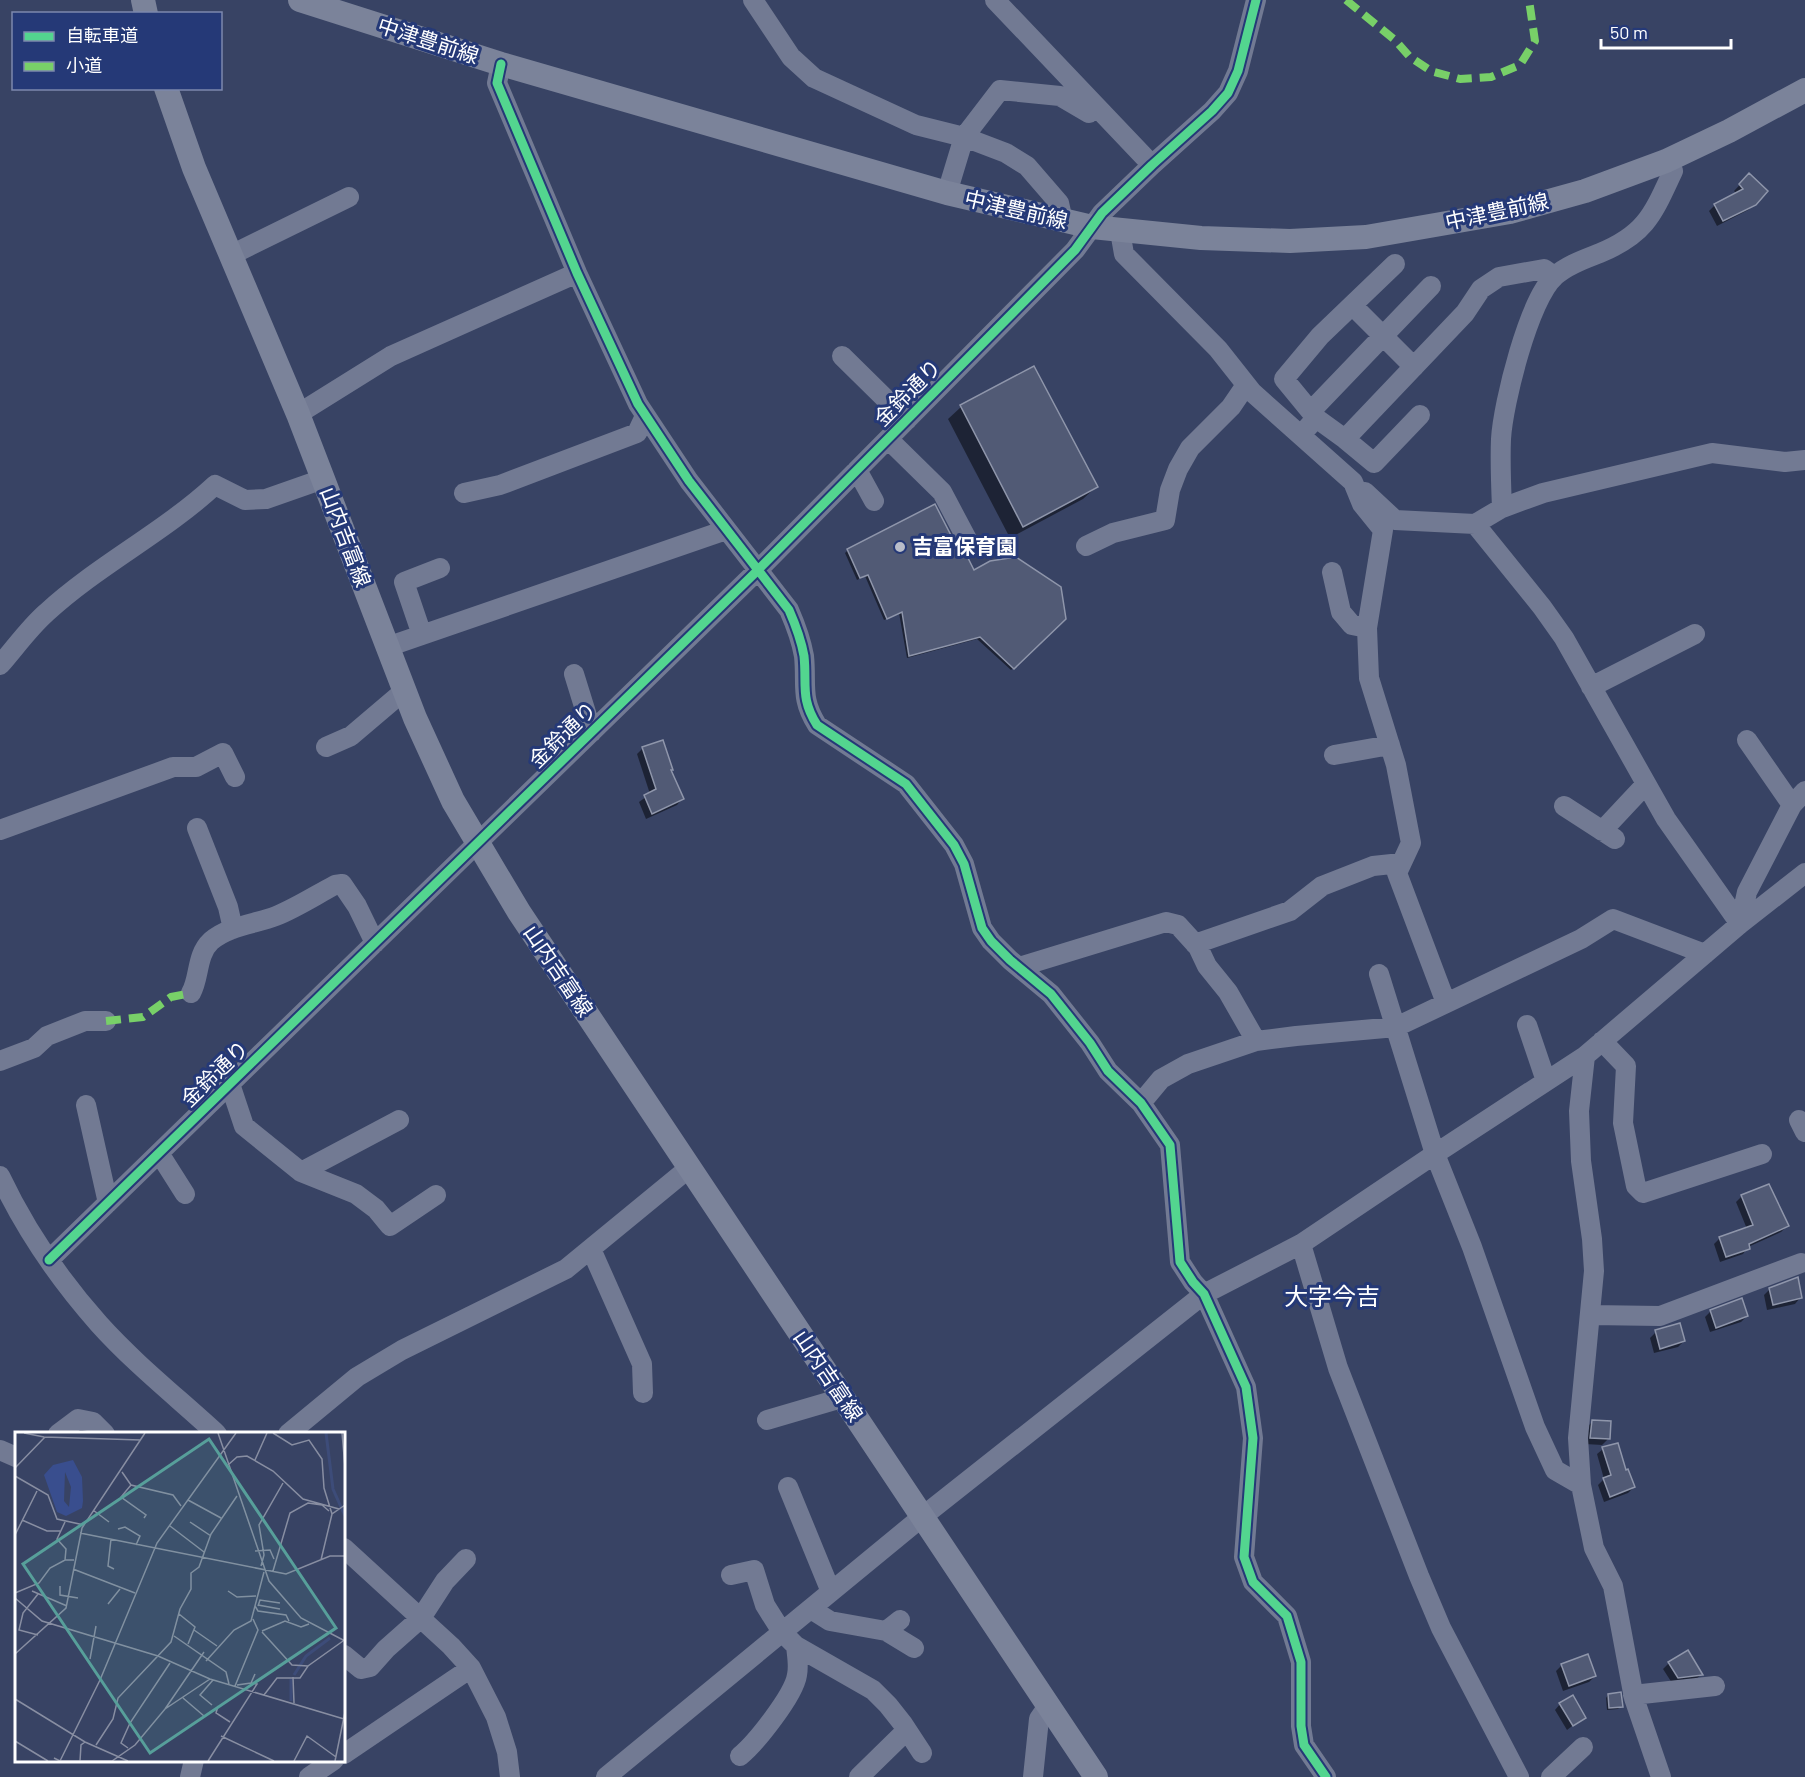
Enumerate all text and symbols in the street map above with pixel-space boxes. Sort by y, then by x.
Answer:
street label: 中津豊前線 [375,11,482,68]
legend [12,12,222,90]
scale bar [1601,12,1732,50]
text: 50 m [1610,21,1648,43]
text: 自転車道 [66,24,138,46]
text: 小道 [66,54,102,76]
street label: 中津豊前線 [962,185,1070,233]
street label: 中津豊前線 [1443,187,1551,234]
street label: 金鈴通り [868,353,945,430]
street label: 山内吉富線 [316,483,377,590]
place label: 吉富保育園 [912,533,1017,558]
marker: 吉富保育園 [893,540,907,554]
street label: 金鈴通り [523,696,601,772]
street label: 山内吉富線 [520,920,599,1021]
street label: 金鈴通り [175,1035,253,1111]
district label: 大字今吉 [1284,1281,1380,1310]
street label: 山内吉富線 [790,1325,869,1426]
inset map [15,1432,345,1762]

